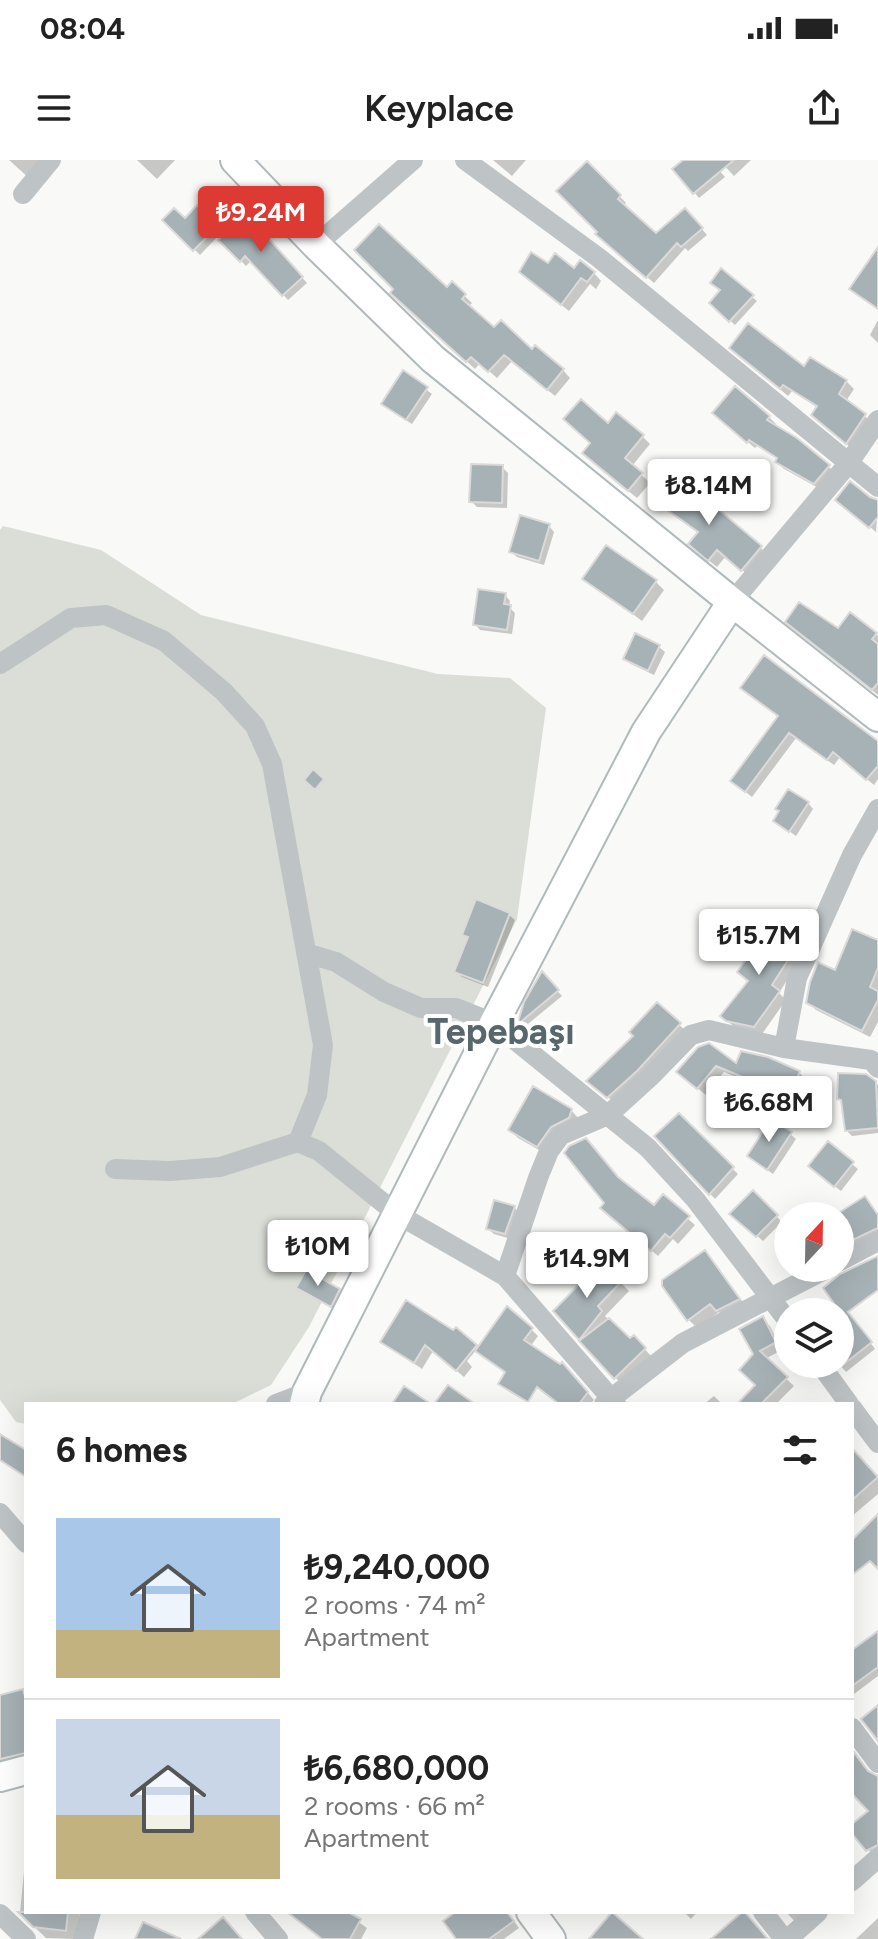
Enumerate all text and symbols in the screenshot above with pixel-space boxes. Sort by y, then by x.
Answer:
text: 08:04 [40,10,125,47]
icon: menu [32,86,76,130]
icon: share [802,86,846,130]
text: Keyplace [364,87,514,130]
pin: ₺9.24M [196,186,326,254]
text: ₺9.24M [216,196,306,228]
pin: ₺8.14M [644,459,774,527]
text: ₺8.14M [666,469,752,501]
pin: ₺15.7M [694,909,824,977]
text: ₺15.7M [717,919,801,951]
district label: Tepebaşı [427,1010,575,1053]
pin: ₺6.68M [704,1076,834,1144]
text: ₺6.68M [724,1086,814,1118]
north arrow [774,1202,854,1282]
map controls [774,1202,854,1378]
pin: ₺10M [271,1220,365,1288]
text: ₺10M [286,1230,350,1262]
pin: ₺14.9M [522,1232,652,1300]
text: ₺14.9M [544,1242,630,1274]
button: layers [774,1298,854,1378]
icon: filters [778,1428,822,1472]
text: 6 homes [56,1430,187,1471]
text: ₺9,240,000 [304,1547,490,1588]
icon: home [120,1550,216,1646]
text: 2 rooms · 74 m² [304,1589,486,1621]
text: Apartment [304,1621,430,1653]
text: ₺6,680,000 [304,1748,489,1789]
icon: home [120,1751,216,1847]
text: 2 rooms · 66 m² [304,1790,485,1822]
text: Apartment [304,1822,430,1854]

